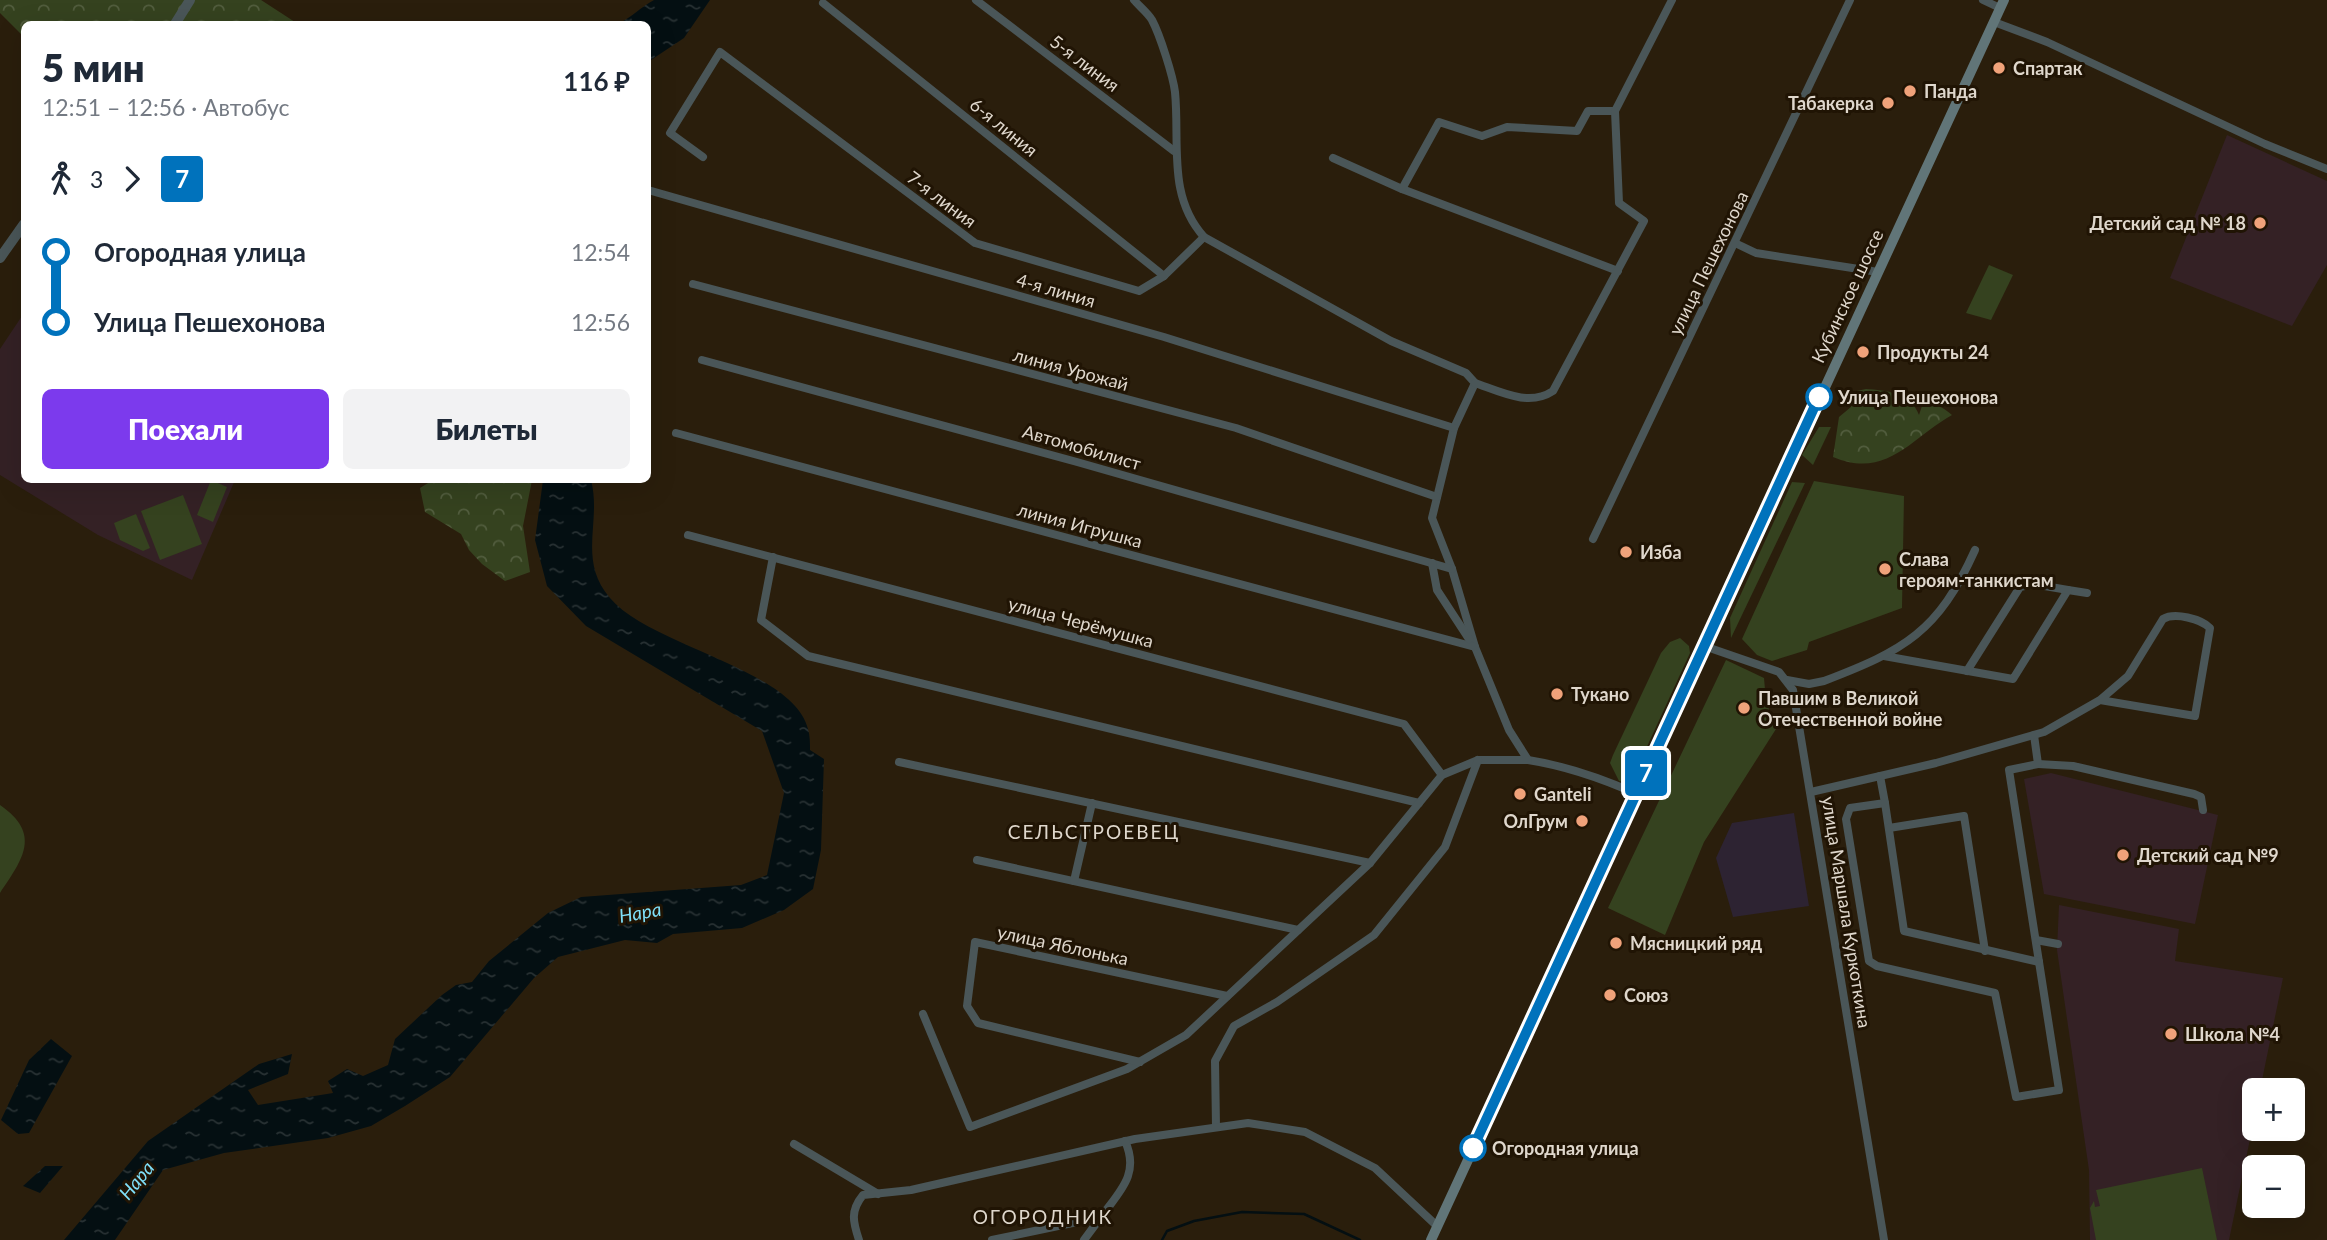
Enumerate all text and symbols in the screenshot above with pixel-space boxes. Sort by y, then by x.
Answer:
street label: 5-я линия [1046,30,1124,96]
text: 5 мин [42,44,145,90]
place label: Спартак [2013,57,2083,79]
marker: Спартак [1991,60,2007,76]
text: 116 ₽ [563,65,630,97]
place label: Панда [1924,80,1977,102]
marker: Панда [1902,83,1918,99]
place label: Табакерка [1788,92,1874,114]
text: 12:51 – 12:56 · Автобус [42,93,290,121]
street label: 6-я линия [966,93,1042,161]
marker: Табакерка [1880,95,1896,111]
icon: walk [42,160,80,198]
icon: forward [113,160,151,198]
text: 7 [175,164,189,193]
text: 3 [90,165,103,193]
street label: 7-я линия [903,166,981,232]
street label: улица Пешехонова [1664,187,1752,339]
place label: Детский сад № 18 [2090,212,2246,234]
marker: Детский сад № 18 [2252,215,2268,231]
street label: Кубинское шоссе [1806,226,1888,366]
text: Огородная улица [94,236,306,268]
text: 12:54 [571,238,630,266]
street label: 4-я линия [1014,268,1098,312]
text: Улица Пешехонова [94,306,325,338]
text: 12:56 [571,308,630,336]
place label: Продукты 24 [1877,341,1989,363]
street label: линия Урожай [1011,343,1131,395]
marker: Продукты 24 [1855,344,1871,360]
marker: Улица Пешехонова [1806,384,1832,410]
place label: Улица Пешехонова [1837,386,1998,408]
button: Поехали [42,389,329,469]
button: Билеты [343,389,630,469]
street label: Автомобилист [1020,420,1144,474]
street label: линия Игрушка [1015,498,1145,552]
place label: Изба [1640,541,1682,563]
marker: Изба [1618,544,1634,560]
place label: Слава героям-танкистам [1899,548,2054,591]
marker: Слава героям-танкистам [1877,561,1893,577]
street label: улица Черёмушка [1006,592,1156,652]
place label: Тукано [1571,683,1629,705]
marker: Тукано [1549,686,1565,702]
place label: Павшим в Великой Отечественной войне [1758,687,1943,730]
marker: Павшим в Великой Отечественной войне [1736,700,1752,716]
line badge: 7 [1623,750,1669,796]
text: 7 [1639,758,1653,787]
place label: Ganteli [1534,783,1591,805]
marker: Ganteli [1512,786,1528,802]
street label: улица Маршала Куркоткина [1818,795,1876,1029]
place label: ОлГрум [1504,810,1568,832]
marker: ОлГрум [1574,813,1590,829]
district label: СЕЛЬСТРОЕВЕЦ [1008,820,1180,843]
place label: Детский сад №9 [2137,844,2279,866]
marker: Детский сад №9 [2115,847,2131,863]
water label: Нара [617,897,663,927]
street label: улица Яблонька [995,920,1131,970]
place label: Мясницкий ряд [1630,932,1763,954]
marker: Мясницкий ряд [1608,935,1624,951]
place label: Союз [1624,984,1668,1006]
marker: Союз [1602,987,1618,1003]
place label: Школа №4 [2185,1023,2280,1045]
marker: Школа №4 [2163,1026,2179,1042]
map controls [2242,1078,2305,1218]
button: + [2242,1078,2305,1141]
marker: Огородная улица [1460,1135,1486,1161]
place label: Огородная улица [1492,1137,1639,1159]
button: − [2242,1155,2305,1218]
water label: Нара [114,1156,158,1204]
district label: ОГОРОДНИК [973,1205,1113,1228]

